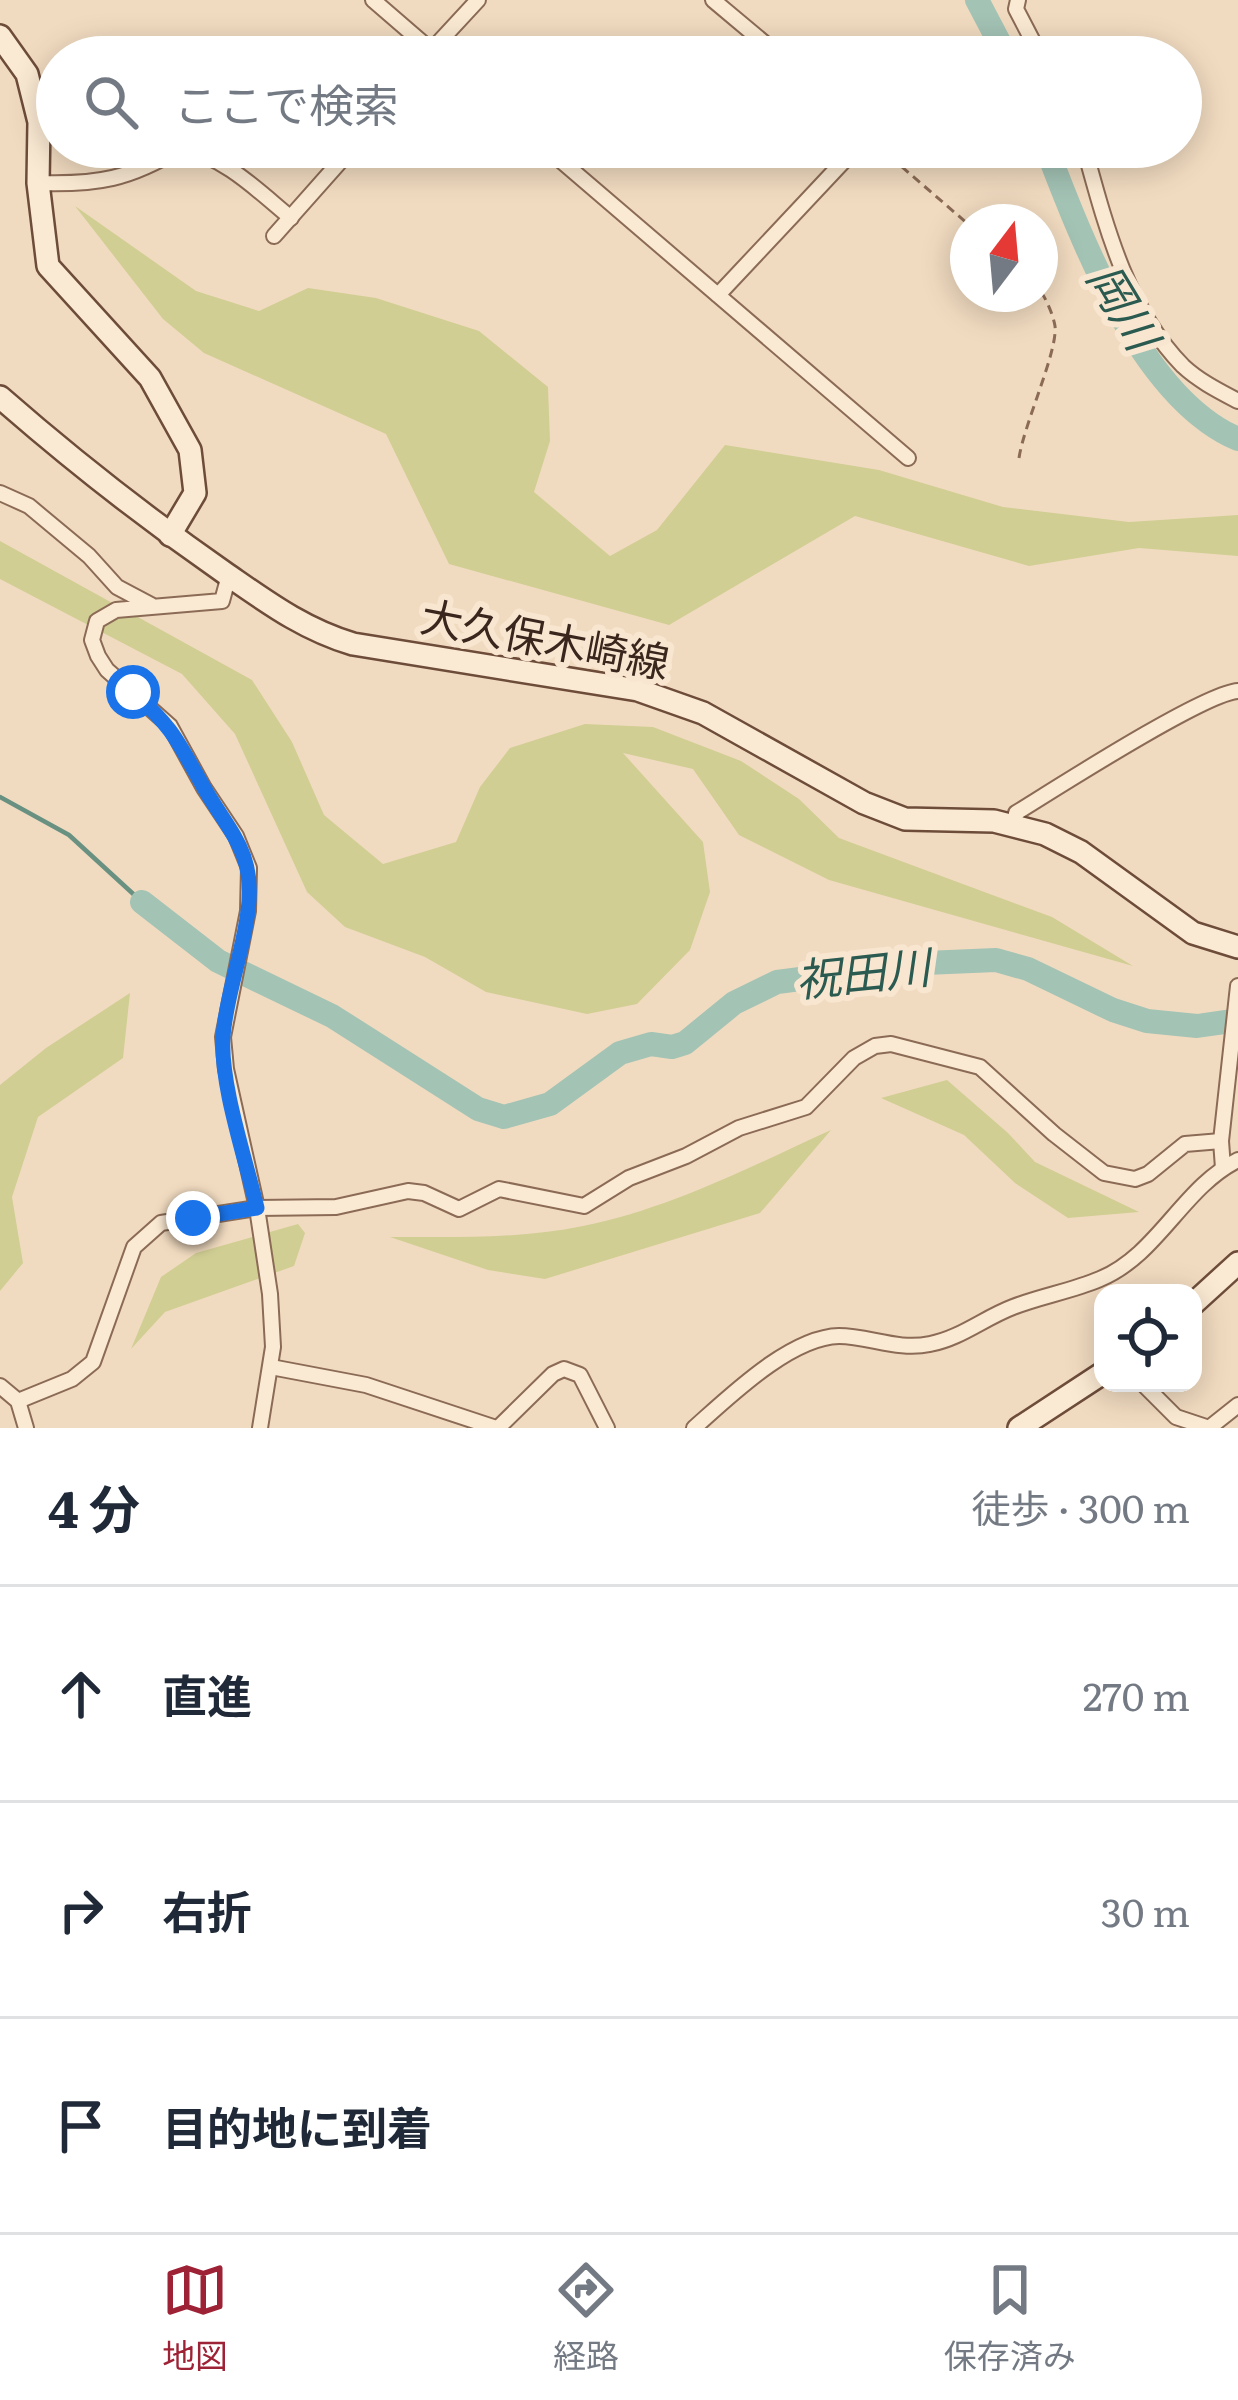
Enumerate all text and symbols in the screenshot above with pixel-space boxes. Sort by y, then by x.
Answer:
search box [36,36,1202,168]
icon: search [78,69,144,135]
text: ここで検索 [174,69,399,136]
north arrow [950,204,1058,312]
water label: 岡川 [1074,249,1180,364]
street label: 大久保木崎線 [416,583,675,692]
route start [106,665,160,719]
water label: 祝田川 [792,930,937,1011]
route end [166,1191,220,1245]
map controls [1094,1284,1202,1392]
button: locate [1094,1284,1202,1392]
text: 4 分 [48,1468,140,1544]
text: 徒歩 · 300 m [972,1477,1190,1535]
text: 直進 [162,1660,252,1727]
icon: ahead [48,1661,114,1727]
text: 270 m [1083,1665,1190,1723]
text: 右折 [162,1876,252,1943]
icon: right [48,1877,114,1943]
text: 30 m [1101,1881,1190,1939]
text: 目的地に到着 [162,2092,432,2159]
icon: arrive [48,2093,114,2159]
tab: 地図 [162,2257,228,2378]
tab: 経路 [553,2257,619,2378]
tab: 保存済み [944,2257,1076,2378]

